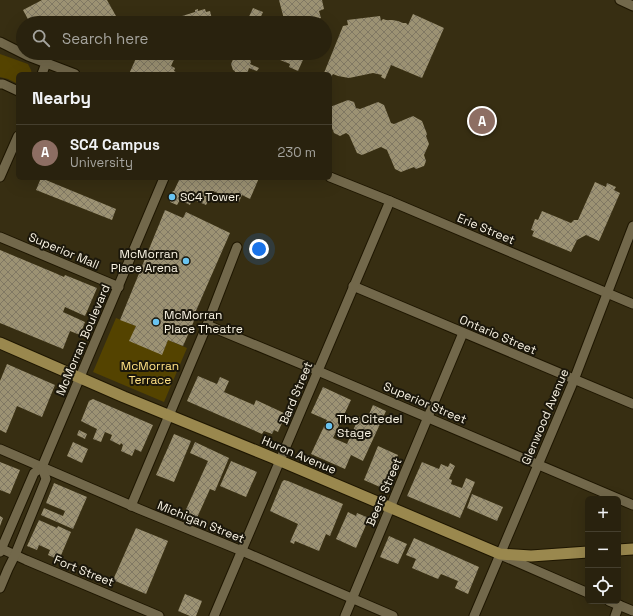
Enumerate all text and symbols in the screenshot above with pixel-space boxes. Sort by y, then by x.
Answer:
search box [16,16,332,60]
icon: search [30,27,52,49]
text: Search here [62,29,148,48]
text: Nearby [32,87,91,109]
pin: A [469,106,495,136]
text: SC4 Campus [70,135,160,154]
text: A [41,144,49,161]
text: 230 m [278,144,316,161]
text: University [70,154,133,171]
place label: SC4 Tower [180,189,240,205]
marker: SC4 Tower [167,192,177,202]
street label: Erie Street [455,210,517,248]
street label: Superior Mall [26,229,102,273]
your location [249,239,269,259]
place label: McMorran Place Arena [111,246,178,276]
marker: McMorran Place Arena [181,256,191,266]
street label: McMorran Boulevard [52,282,114,398]
place label: McMorran Place Theatre [164,307,243,337]
street label: Ontario Street [457,312,539,358]
marker: McMorran Place Theatre [151,317,161,327]
park label: McMorran Terrace [121,358,179,388]
street label: Bard Street [276,359,316,427]
street label: Glenwood Avenue [518,367,572,467]
street label: Superior Street [381,378,469,428]
place label: The Citedel Stage [337,411,402,441]
marker: The Citedel Stage [324,421,334,431]
street label: Huron Avenue [259,432,339,478]
street label: Beers Street [362,455,406,529]
map controls [585,496,621,604]
button: + [585,496,621,532]
street label: Michigan Street [155,497,247,547]
button: − [585,532,621,568]
street label: Fort Street [52,552,116,590]
button: locate [585,568,621,604]

